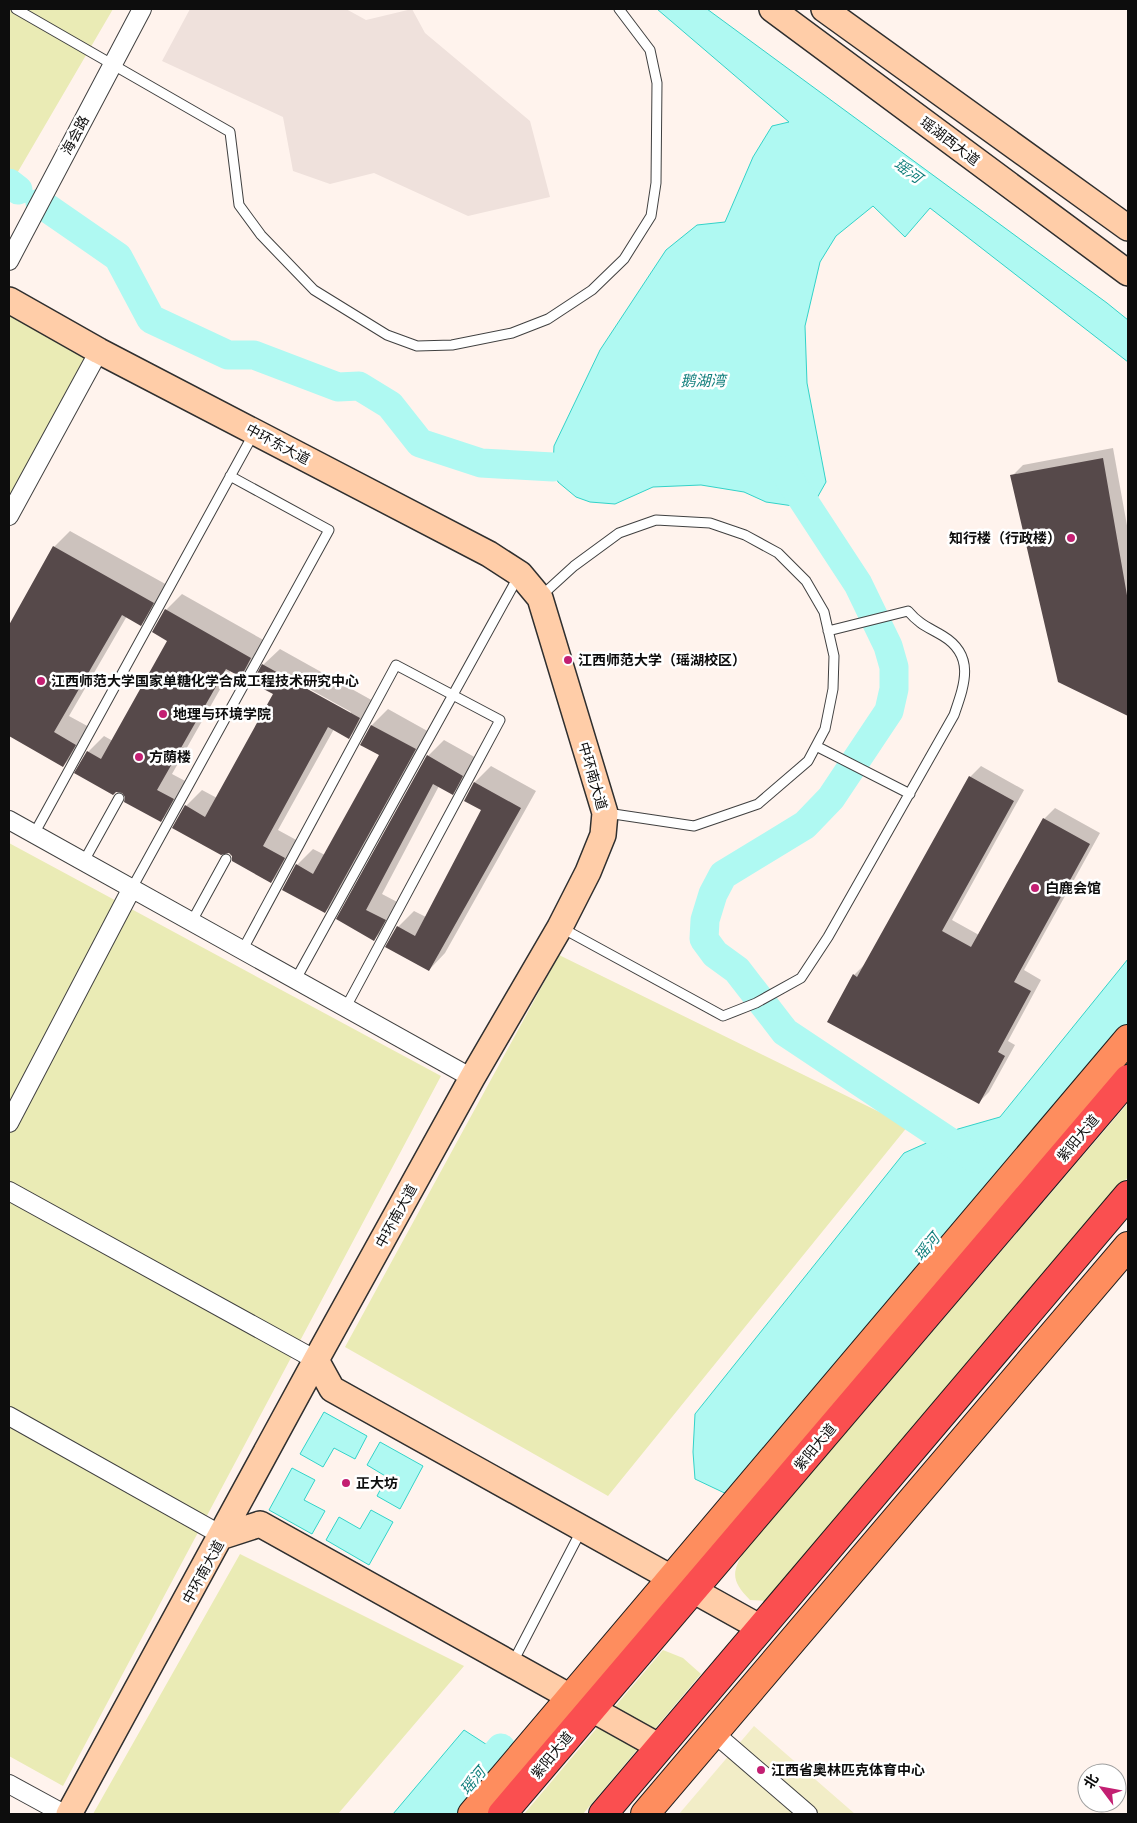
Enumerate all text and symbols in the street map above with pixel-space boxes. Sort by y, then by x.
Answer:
street label: 海会路 [58,113,92,157]
street label: 瑶湖西大道 [917,114,983,168]
water label: 瑶河 [891,155,928,189]
water label: 鹅湖湾 [680,372,728,390]
street label: 中环东大道 [243,421,313,467]
place label: 知行楼（行政楼） [949,530,1061,546]
marker: 知行楼（行政楼） [1065,532,1077,544]
place label: 江西师范大学（瑶湖校区） [578,652,746,668]
marker: 江西师范大学（瑶湖校区） [562,654,574,666]
place label: 江西师范大学国家单糖化学合成工程技术研究中心 [51,673,359,689]
marker: 江西师范大学国家单糖化学合成工程技术研究中心 [35,675,47,687]
place label: 地理与环境学院 [173,706,271,722]
marker: 地理与环境学院 [157,708,169,720]
street label: 中环南大道 [576,740,610,812]
place label: 方荫楼 [149,749,191,765]
marker: 方荫楼 [133,751,145,763]
place label: 白鹿会馆 [1045,880,1101,896]
marker: 白鹿会馆 [1029,882,1041,894]
street label: 紫阳大道 [1054,1111,1102,1165]
street label: 中环南大道 [372,1182,420,1250]
water label: 瑶河 [910,1227,945,1264]
street label: 紫阳大道 [791,1420,839,1474]
place label: 正大坊 [356,1475,398,1491]
marker: 正大坊 [340,1477,352,1489]
street label: 中环南大道 [179,1538,227,1606]
street label: 紫阳大道 [528,1728,576,1782]
water label: 瑶河 [456,1761,491,1798]
place label: 江西省奥林匹克体育中心 [771,1762,925,1778]
north arrow [1077,1763,1127,1813]
marker: 江西省奥林匹克体育中心 [755,1764,767,1776]
text: 北 [1080,1771,1101,1791]

